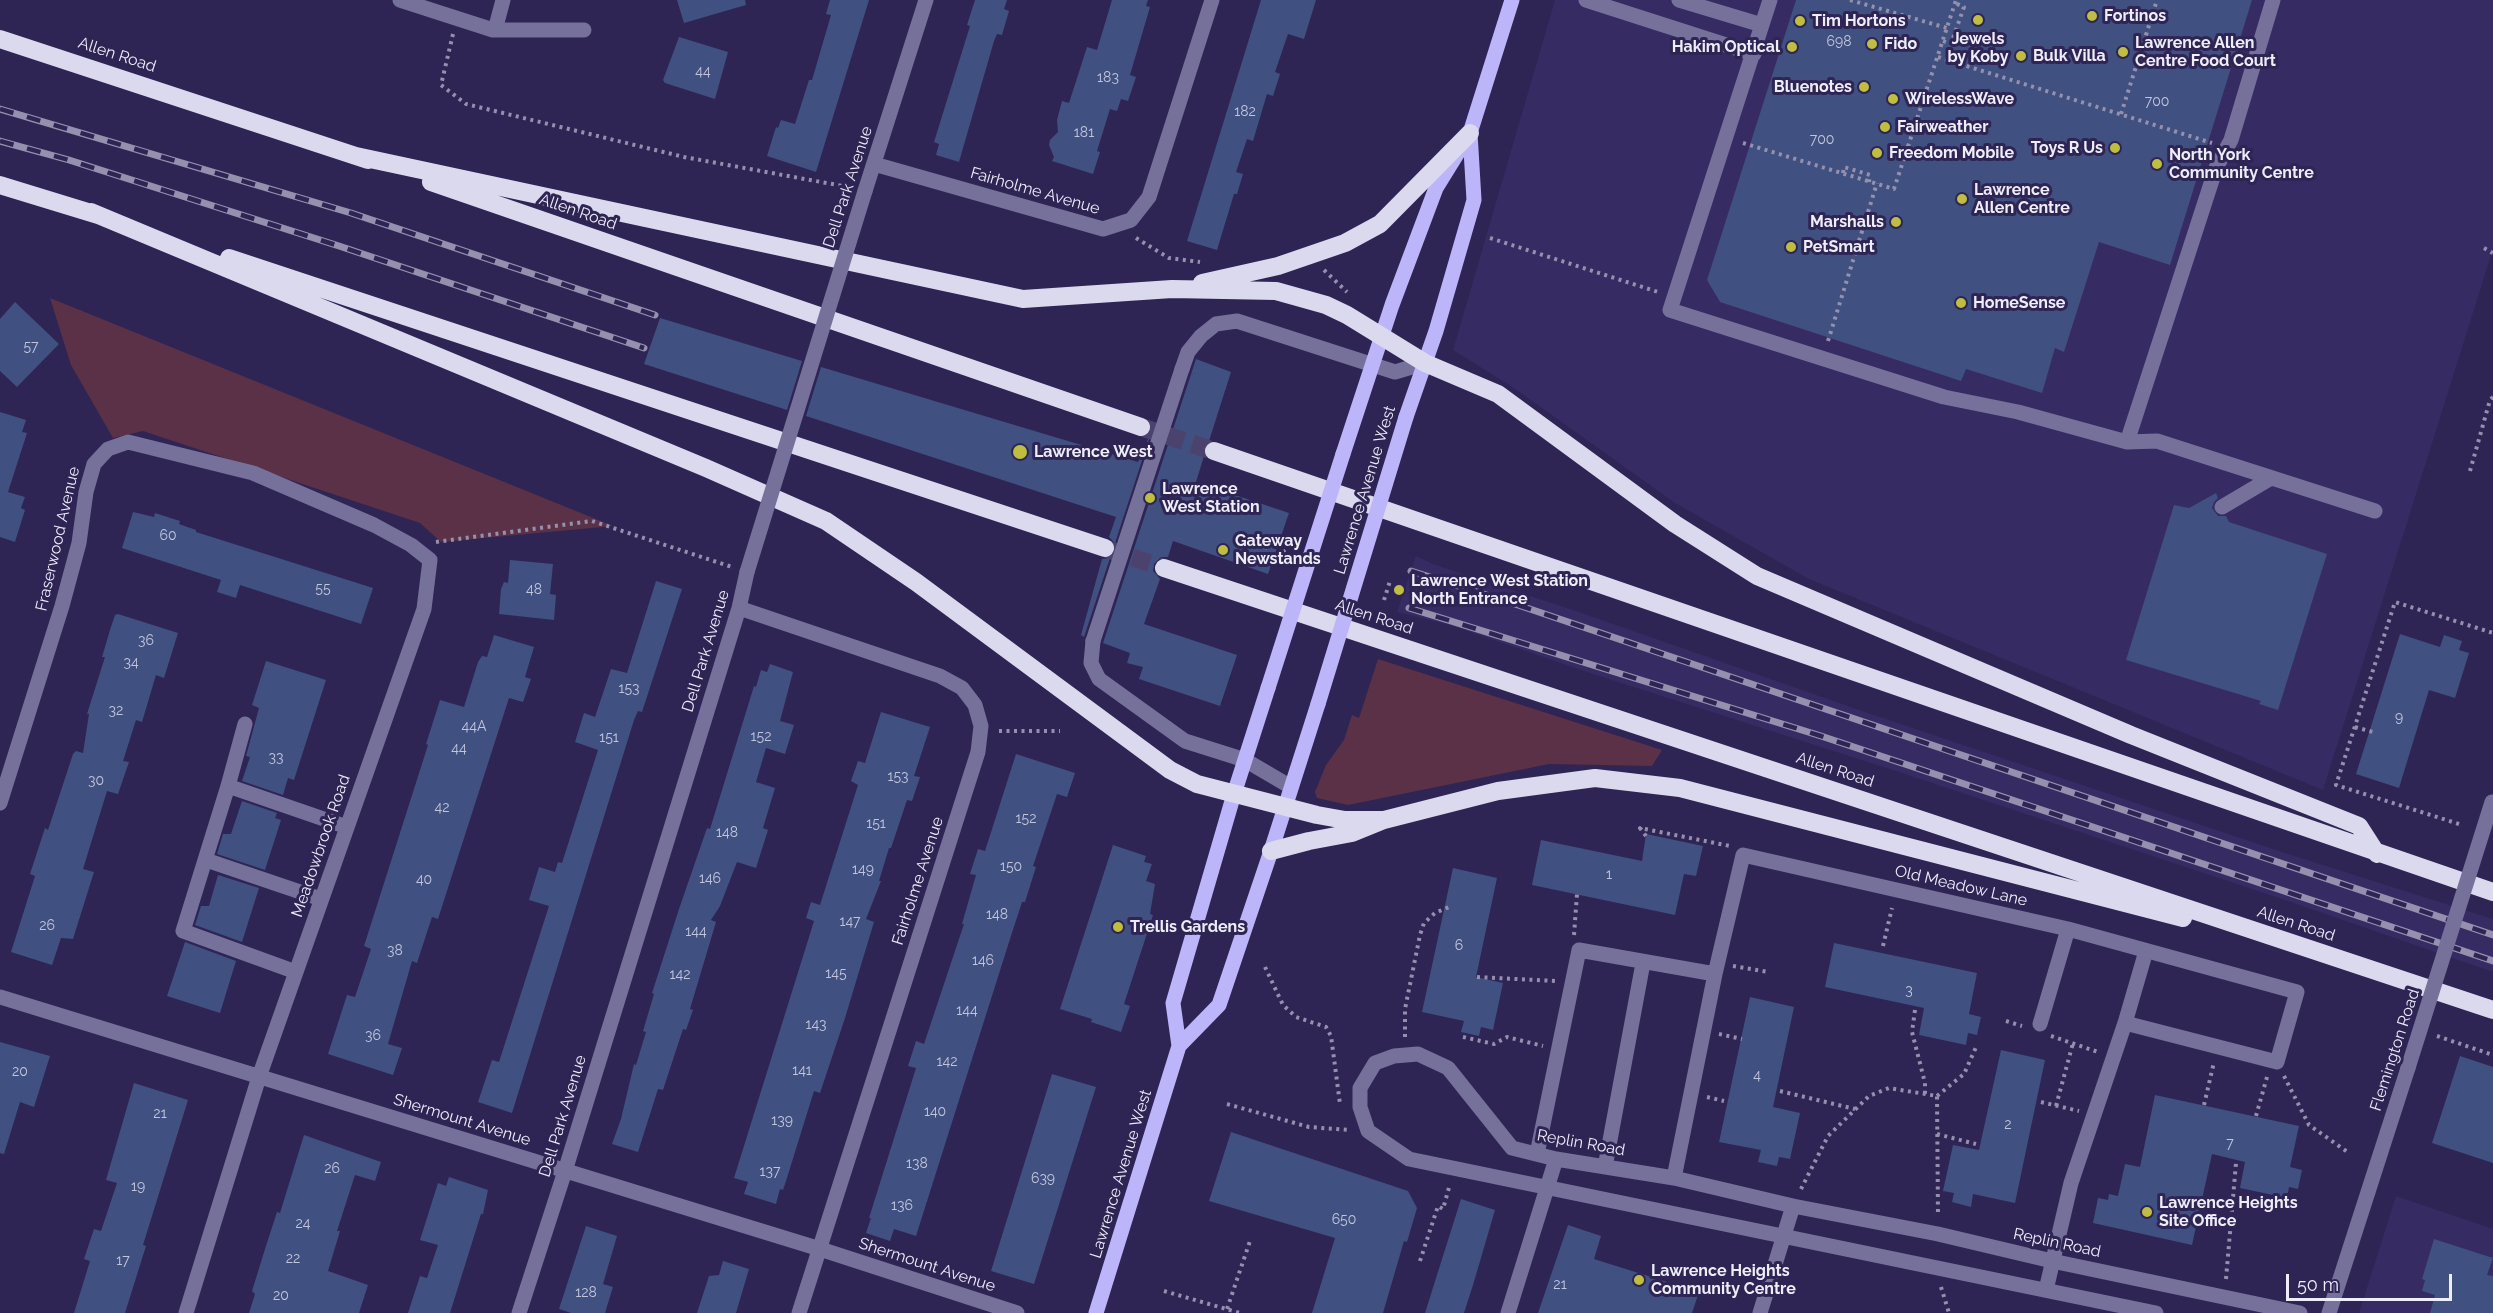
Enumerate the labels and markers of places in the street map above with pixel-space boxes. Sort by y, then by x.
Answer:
place label: Fortinos [2104,6,2166,26]
marker: Fortinos [2085,9,2099,23]
place label: Tim Hortons [1812,11,1906,31]
marker: Jewels by Koby [1971,13,1985,27]
marker: Tim Hortons [1793,14,1807,28]
place label: Jewels by Koby [1948,29,2008,67]
place label: Lawrence Allen Centre Food Court [2135,33,2276,71]
place label: Fido [1884,34,1917,54]
place label: Hakim Optical [1672,37,1780,57]
marker: Fido [1865,37,1879,51]
marker: Hakim Optical [1785,40,1799,54]
marker: Lawrence Allen Centre Food Court [2116,45,2130,59]
place label: Bulk Villa [2033,46,2106,66]
marker: Bulk Villa [2014,49,2028,63]
place label: Bluenotes [1774,77,1852,97]
marker: Bluenotes [1857,80,1871,94]
place label: WirelessWave [1905,89,2014,109]
marker: WirelessWave [1886,92,1900,106]
place label: Fairweather [1897,117,1988,137]
marker: Fairweather [1878,120,1892,134]
place label: Toys R Us [2031,138,2103,158]
marker: Toys R Us [2108,141,2122,155]
place label: Freedom Mobile [1889,143,2014,163]
place label: North York Community Centre [2169,145,2314,183]
marker: Freedom Mobile [1870,146,1884,160]
marker: North York Community Centre [2150,157,2164,171]
place label: Lawrence Allen Centre [1974,180,2070,218]
marker: Lawrence Allen Centre [1955,192,1969,206]
place label: Marshalls [1810,212,1884,232]
marker: Marshalls [1889,215,1903,229]
place label: PetSmart [1803,237,1875,257]
marker: PetSmart [1784,240,1798,254]
place label: HomeSense [1973,293,2065,313]
marker: HomeSense [1954,296,1968,310]
place label: Lawrence West [1034,442,1153,462]
marker: Lawrence West [1011,443,1029,461]
place label: Lawrence West Station [1162,479,1260,517]
marker: Lawrence West Station [1143,491,1157,505]
place label: Gateway Newstands [1235,531,1321,569]
marker: Gateway Newstands [1216,543,1230,557]
place label: Lawrence West Station North Entrance [1411,571,1588,609]
marker: Lawrence West Station North Entrance [1392,583,1406,597]
place label: Trellis Gardens [1130,917,1245,937]
marker: Trellis Gardens [1111,920,1125,934]
place label: Lawrence Heights Site Office [2159,1193,2298,1231]
marker: Lawrence Heights Site Office [2140,1205,2154,1219]
place label: Lawrence Heights Community Centre [1651,1261,1796,1299]
marker: Lawrence Heights Community Centre [1632,1273,1646,1287]

